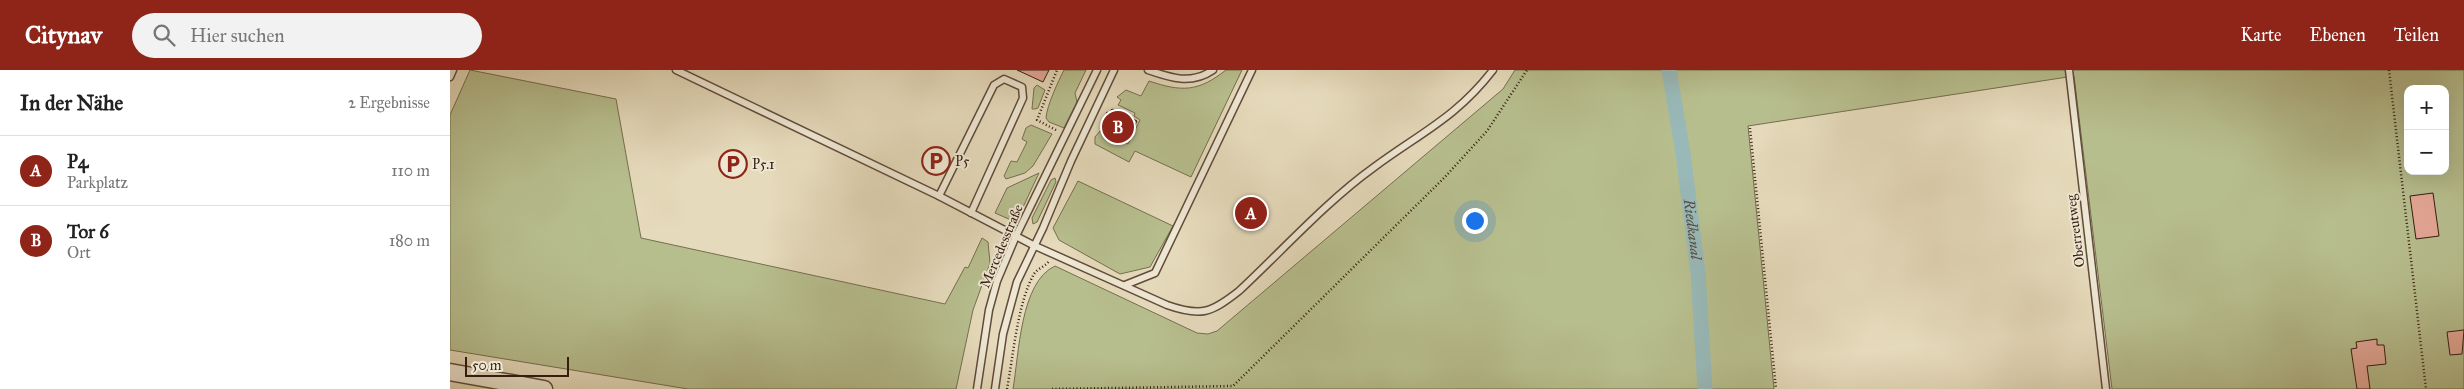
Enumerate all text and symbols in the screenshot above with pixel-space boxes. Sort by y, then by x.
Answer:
search box [132,13,482,58]
text: Citynav [25,20,102,50]
icon: search [150,21,178,49]
text: Hier suchen [190,24,285,47]
text: Karte [2241,24,2282,46]
text: Ebenen [2310,24,2366,46]
text: Teilen [2394,24,2439,46]
map controls [2404,85,2449,175]
button: + [2404,85,2449,130]
text: In der Nähe [20,90,123,116]
text: 2 Ergebnisse [348,93,430,112]
pin: B [1102,108,1134,146]
button: − [2404,130,2449,175]
parking icon: P5 [921,146,951,176]
parking icon: P5.1 [718,149,748,179]
text: P4 [67,150,88,173]
place label: P5 [955,153,970,170]
place label: P5.1 [752,156,775,173]
text: A [31,161,41,180]
text: 110 m [391,161,430,180]
text: Parkplatz [67,173,128,192]
street label: Oberreutweg [2063,193,2088,268]
pin: A [1235,194,1267,232]
water label: Riedkanal [1680,197,1705,263]
street label: Mercedesstraße [976,202,1027,291]
your location [1462,208,1488,234]
text: Tor 6 [67,220,109,243]
text: B [31,231,41,250]
text: 180 m [389,231,430,250]
text: Ort [67,243,91,262]
scale bar [465,354,569,377]
text: 50 m [472,357,501,374]

